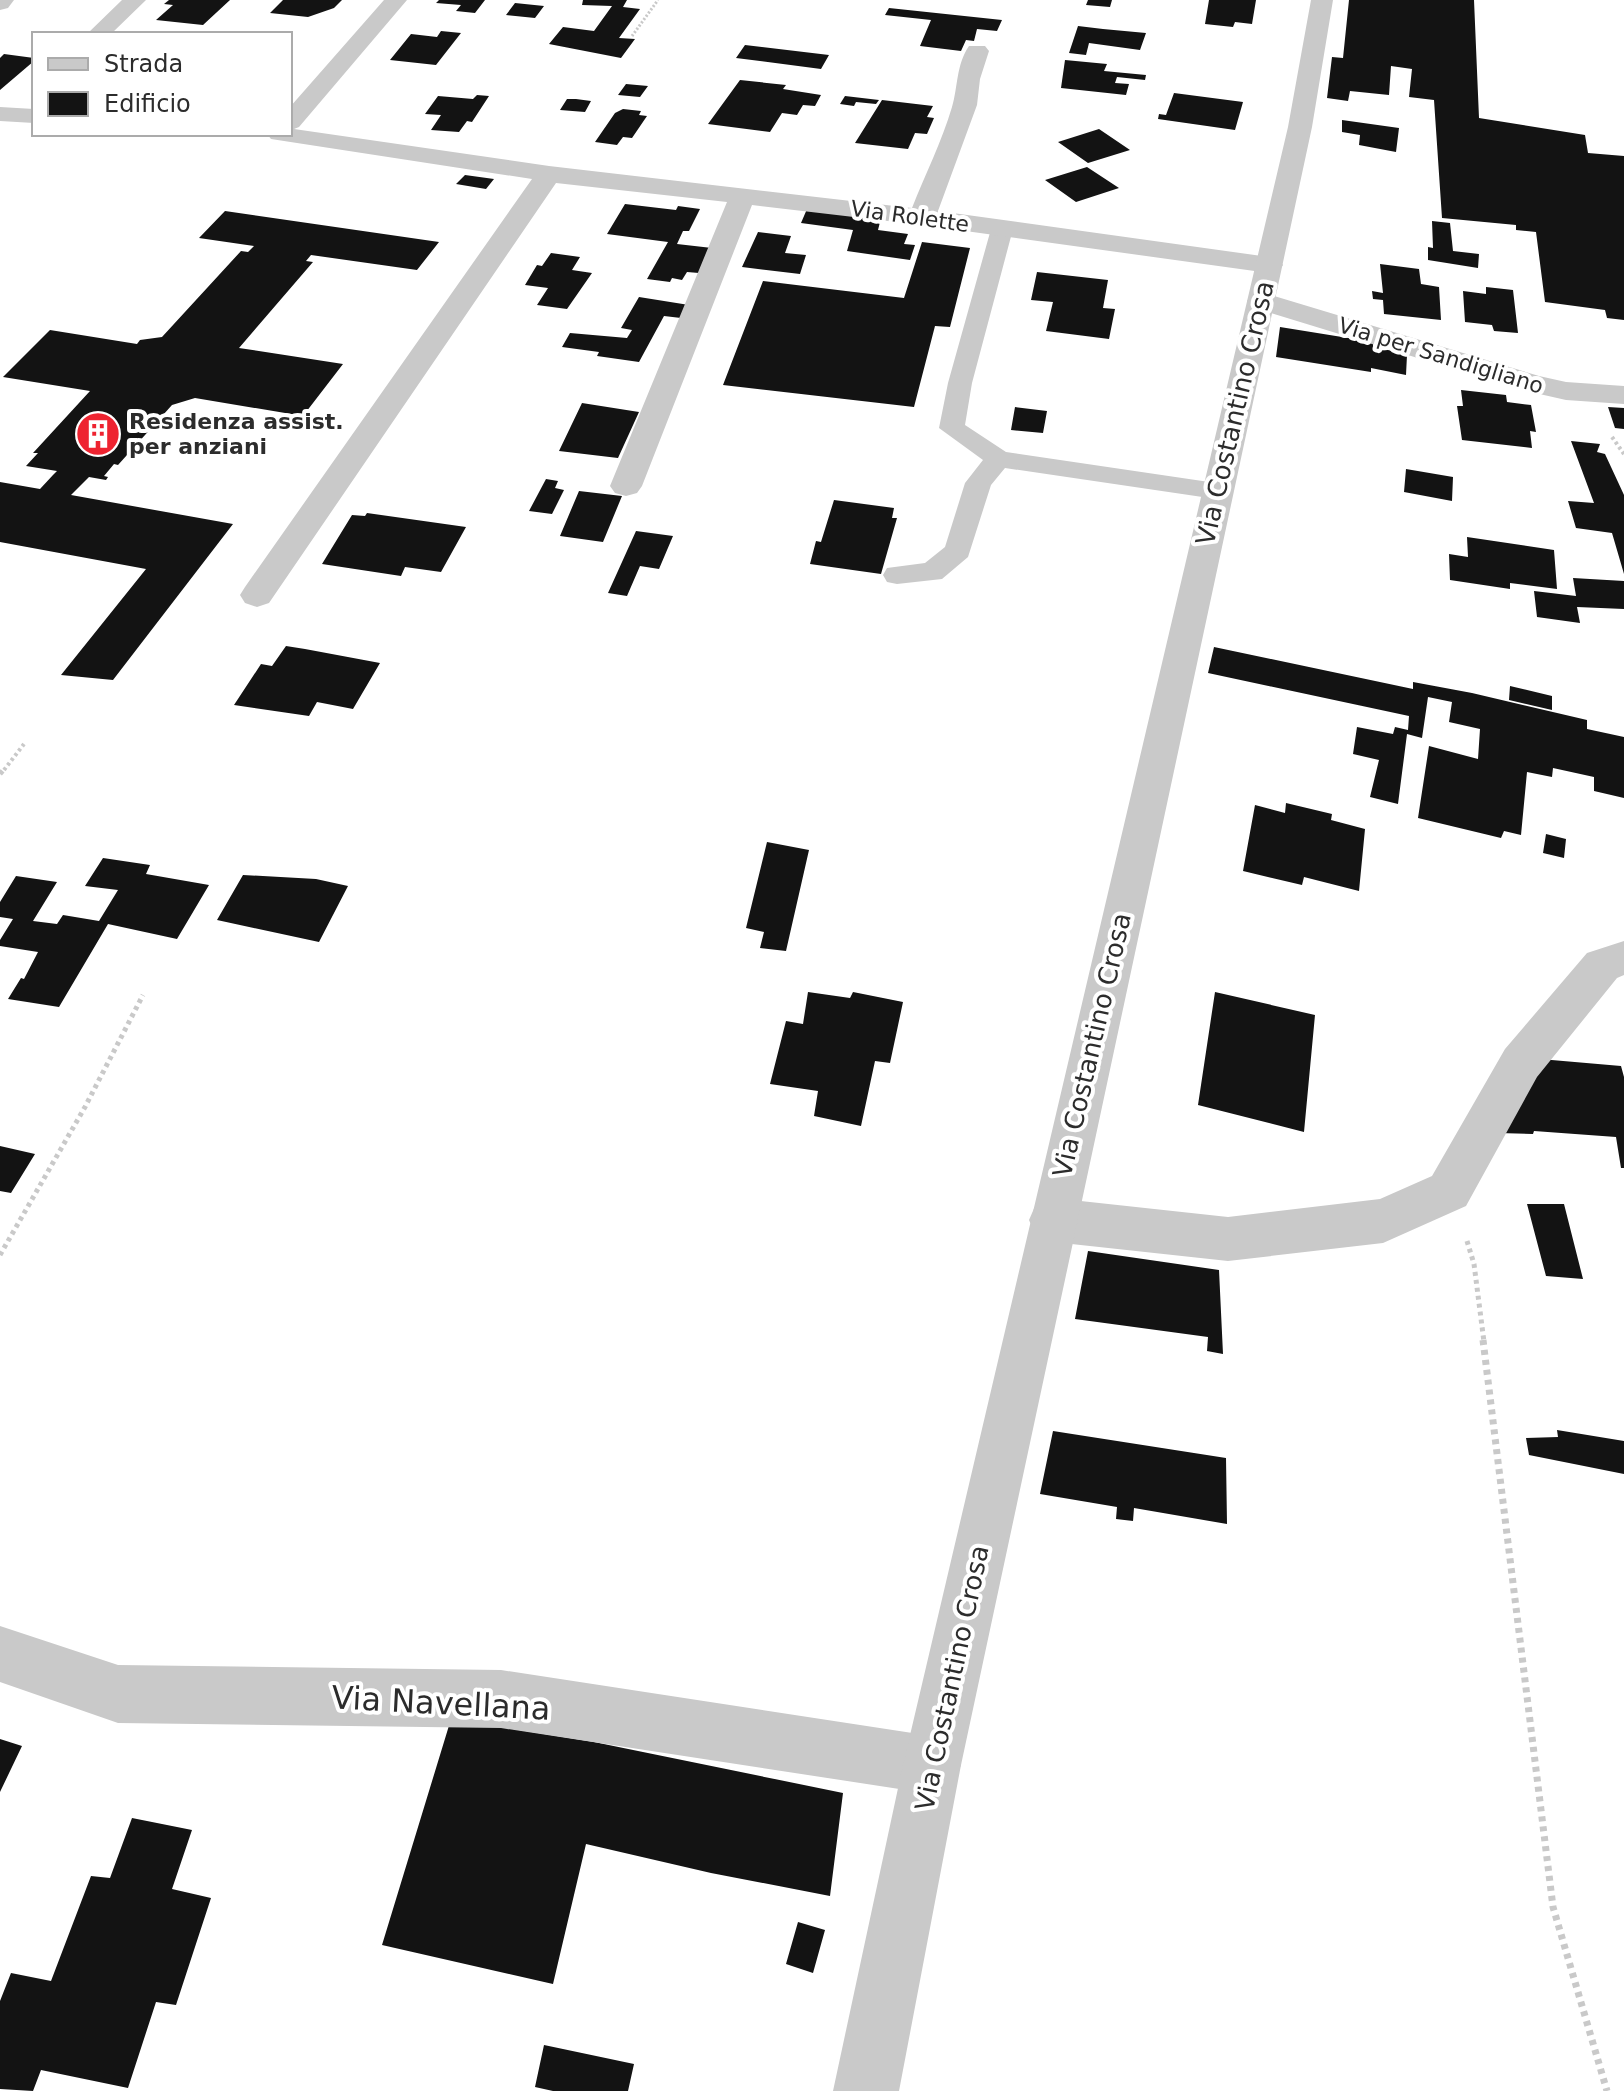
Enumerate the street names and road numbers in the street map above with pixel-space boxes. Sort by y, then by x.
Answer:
street label: Via Rolette [849,196,971,237]
street label: Via Costantino Crosa [1190,278,1280,548]
street label: Via per Sandigliano [1335,312,1546,399]
street label: Via Costantino Crosa [1047,910,1137,1180]
street label: Via Costantino Crosa [909,1543,995,1813]
street label: Via Navellana [330,1678,552,1728]

